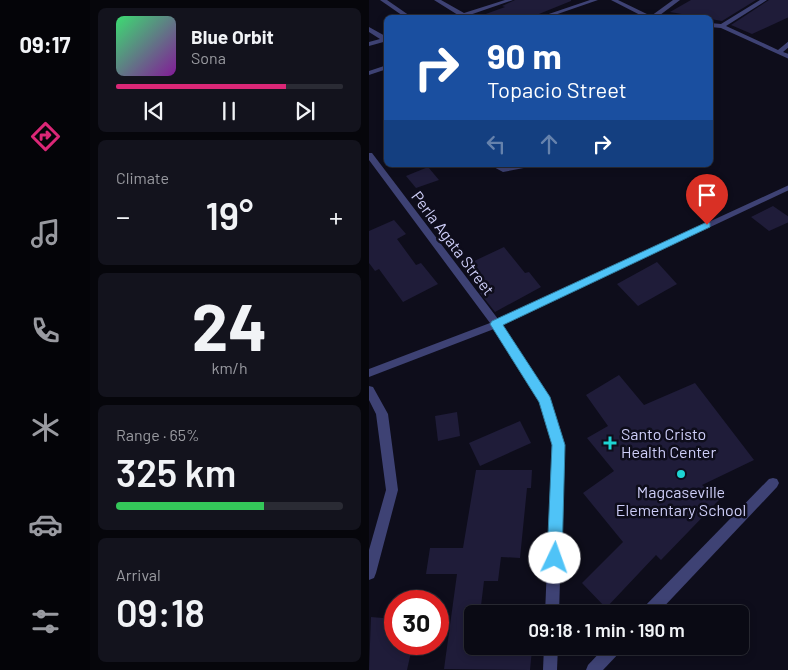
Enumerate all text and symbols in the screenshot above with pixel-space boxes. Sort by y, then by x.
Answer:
text: Blue Orbit [191,25,274,48]
text: 09:17 [20,31,70,57]
text: 90 m [487,34,562,76]
icon: right [404,35,469,100]
text: Sona [191,48,226,67]
text: Topacio Street [487,76,627,102]
icon: previous [140,97,168,125]
icon: pause [215,97,243,125]
icon: next [291,97,319,125]
icon: directions [28,119,63,154]
icon: left [482,130,510,158]
icon: ahead [535,130,563,158]
icon: right [588,130,616,158]
text: Climate [116,168,169,187]
pin [686,174,728,225]
icon: arrive [693,181,721,209]
street label: Perla Agata Street [408,187,499,299]
text: 19° [206,192,253,238]
text: − [116,199,130,233]
text: + [329,199,343,233]
icon: music [28,216,63,251]
text: 24 [192,286,267,364]
icon: phone [28,313,63,348]
text: km/h [211,358,248,377]
icon: climate [28,410,63,445]
place label: Santo Cristo Health Center [621,424,716,461]
text: Range · 65% [116,425,199,444]
marker: Santo Cristo Health Center [603,436,617,450]
text: 325 km [116,449,236,495]
marker: Magcaseville Elementary School [675,468,687,480]
place label: Magcaseville Elementary School [616,482,746,519]
icon: car [28,507,63,542]
position arrow [528,531,580,583]
text: Arrival [116,565,161,584]
text: 09:18 [116,589,205,635]
speed limit sign: 30 [384,590,449,655]
icon: filters [28,604,63,639]
text: 09:18 · 1 min · 190 m [528,618,685,641]

